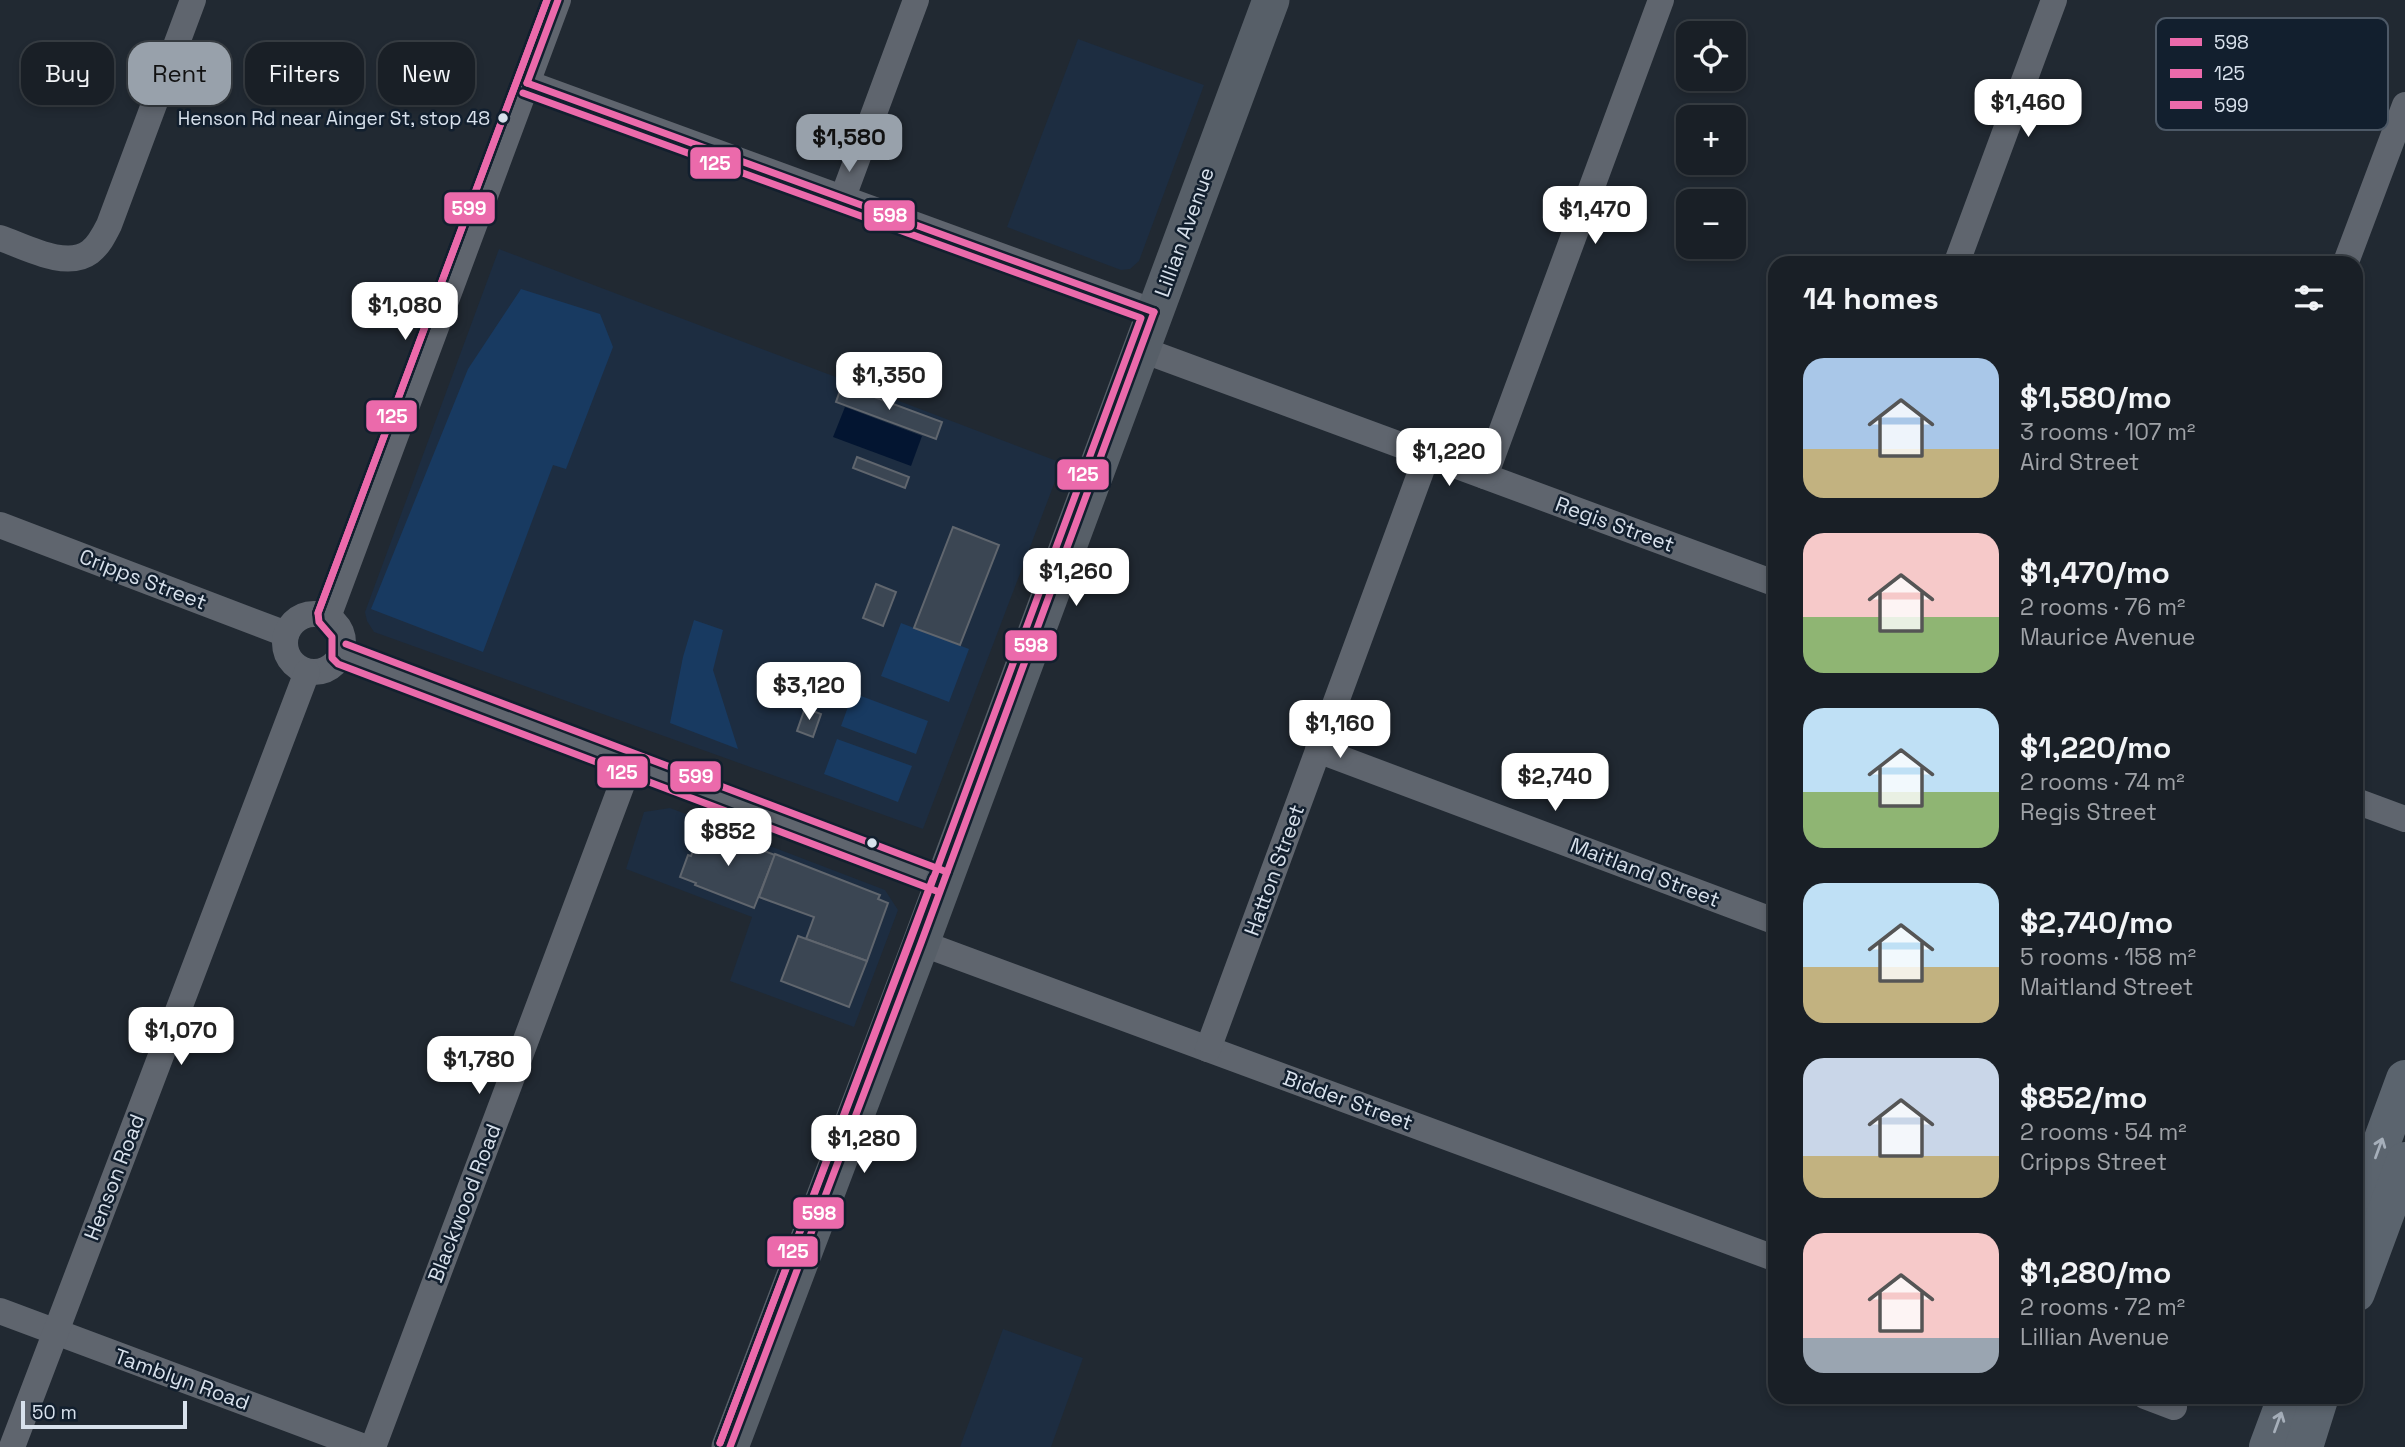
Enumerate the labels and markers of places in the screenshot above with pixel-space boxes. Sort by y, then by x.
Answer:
pin: $1,460 [1971,80,2085,139]
place label: Henson Rd near Ainger St, stop 48 [178,106,490,131]
marker: Henson Rd near Ainger St, stop 48 [496,111,510,125]
pin: $1,580 [792,114,906,174]
pin: $1,470 [1538,187,1652,246]
pin: $1,080 [348,282,462,342]
pin: $1,350 [832,352,946,412]
pin: $1,220 [1392,428,1506,488]
pin: $1,260 [1019,548,1133,608]
pin: $3,120 [752,662,866,722]
pin: $1,160 [1283,700,1397,760]
pin: $2,740 [1498,754,1612,813]
pin: $852 [687,808,769,868]
unlabelled marker [865,836,879,850]
pin: $1,070 [124,1007,238,1067]
pin: $1,780 [422,1036,536,1096]
pin: $1,280 [807,1116,921,1175]

